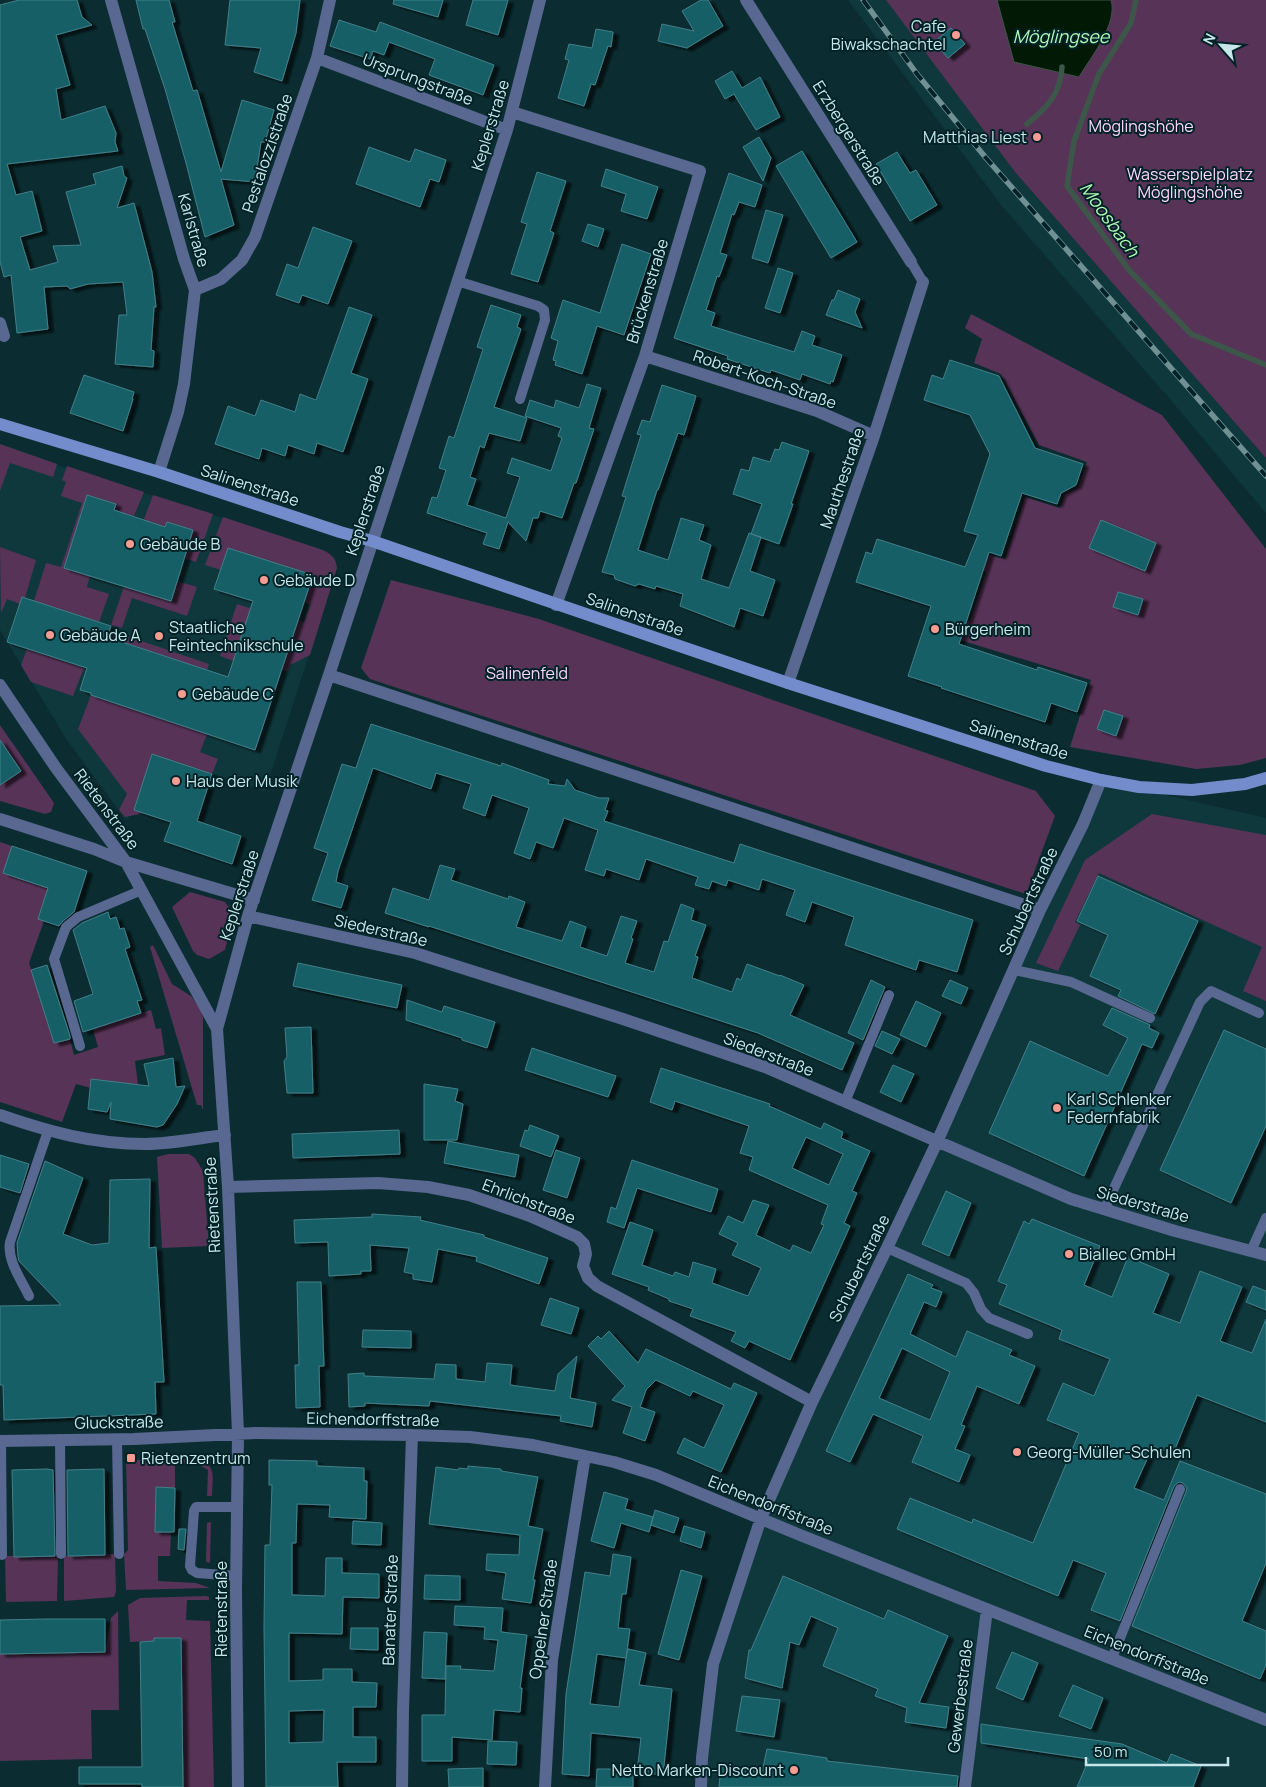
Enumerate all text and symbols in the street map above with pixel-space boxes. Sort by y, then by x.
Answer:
place label: Cafe Biwakschachtel [831,15,946,55]
north arrow [1196,20,1246,70]
water label: Möglingsee [1013,24,1111,48]
marker: Cafe Biwakschachtel [950,29,962,41]
text: N [1198,30,1220,48]
street label: Ursprungstraße [360,48,476,110]
street label: Erzbergerstraße [808,76,890,190]
street label: Keplerstraße [466,77,514,173]
street label: Pestalozzistraße [236,91,298,215]
park label: Möglingshöhe [1088,115,1194,137]
place label: Matthias Liest [923,126,1027,148]
marker: Matthias Liest [1031,131,1043,143]
park label: Wasserspielplatz Möglingshöhe [1127,163,1253,203]
water label: Moosbach [1075,177,1146,262]
street label: Karlstraße [173,190,215,270]
street label: Brückenstraße [621,236,673,346]
street label: Robert-Koch-Straße [690,344,840,414]
street label: Mauthestraße [814,425,870,531]
street label: Salinenstraße [198,459,302,511]
street label: Keplerstraße [340,462,390,558]
place label: Gebäude B [140,533,221,555]
marker: Gebäude B [124,538,136,550]
place label: Gebäude D [274,569,356,591]
marker: Gebäude D [258,574,270,586]
street label: Salinenstraße [583,587,687,641]
place label: Staatliche Feintechnikschule [169,616,304,656]
place label: Bürgerheim [945,618,1031,640]
marker: Bürgerheim [929,623,941,635]
place label: Gebäude A [60,624,141,646]
marker: Gebäude A [44,629,56,641]
marker: Staatliche Feintechnikschule [153,630,165,642]
park label: Salinenfeld [486,662,568,684]
place label: Gebäude C [192,683,274,705]
marker: Gebäude C [176,688,188,700]
street label: Salinenstraße [967,714,1071,764]
street label: Rietenstraße [69,764,145,854]
place label: Haus der Musik [186,770,299,792]
marker: Haus der Musik [170,775,182,787]
street label: Schubertstraße [993,843,1063,959]
street label: Keplerstraße [214,847,264,943]
street label: Siederstraße [332,909,430,951]
street label: Siederstraße [721,1027,817,1081]
place label: Karl Schlenker Federnfabrik [1067,1088,1172,1128]
marker: Karl Schlenker Federnfabrik [1051,1102,1063,1114]
street label: Rietenstraße [199,1157,225,1253]
street label: Ehrlichstraße [479,1173,579,1229]
street label: Siederstraße [1094,1180,1192,1228]
street label: Schubertstraße [824,1211,894,1325]
place label: Biallec GmbH [1079,1243,1176,1265]
marker: Biallec GmbH [1063,1248,1075,1260]
street label: Eichendorffstraße [306,1407,440,1431]
street label: Gluckstraße [74,1410,164,1434]
place label: Georg-Müller-Schulen [1027,1441,1191,1463]
marker: Georg-Müller-Schulen [1011,1446,1023,1458]
place label: Rietenzentrum [141,1447,251,1469]
marker: Rietenzentrum [125,1452,137,1464]
street label: Eichendorffstraße [705,1470,837,1540]
street label: Banater Straße [377,1554,403,1666]
street label: Oppelner Straße [524,1558,562,1680]
street label: Rietenstraße [210,1561,232,1657]
street label: Eichendorffstraße [1081,1620,1213,1690]
street label: Gewerbestraße [942,1638,978,1754]
scale bar [1086,1734,1228,1766]
text: 50 m [1094,1741,1128,1762]
place label: Netto Marken-Discount [612,1759,784,1781]
marker: Netto Marken-Discount [788,1764,800,1776]

